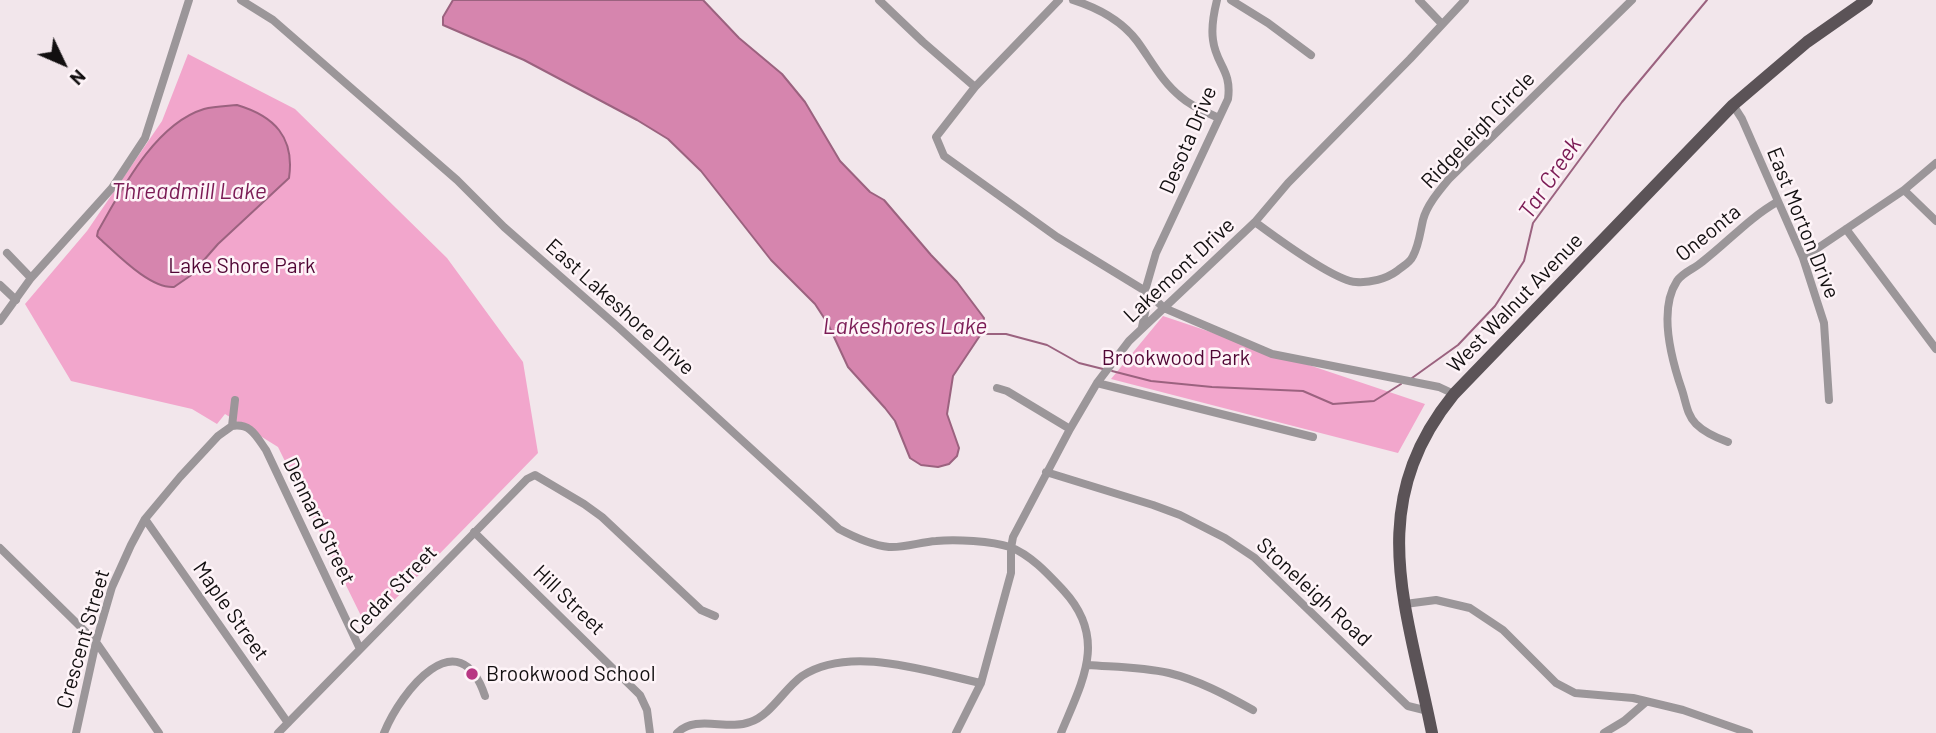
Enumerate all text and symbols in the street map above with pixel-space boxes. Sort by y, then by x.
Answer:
north arrow [28,28,98,98]
text: N [66,65,91,90]
street label: Ridgeleigh Circle [1416,66,1540,194]
street label: Desota Drive [1154,82,1222,198]
water label: Tar Creek [1513,132,1587,224]
street label: East Morton Drive [1761,144,1845,302]
water label: Threadmill Lake [111,177,267,205]
street label: Oneonta [1670,199,1746,267]
street label: Lakemont Drive [1118,212,1240,328]
street label: West Walnut Avenue [1442,228,1588,378]
street label: East Lakeshore Drive [540,234,700,380]
park label: Lake Shore Park [168,253,316,279]
water label: Lakeshores Lake [823,312,987,340]
park label: Brookwood Park [1102,345,1250,371]
street label: Dennard Street [277,453,361,589]
street label: Stoneleigh Road [1251,532,1377,652]
street label: Cedar Street [344,540,442,640]
street label: Maple Street [188,557,274,665]
street label: Hill Street [528,560,610,640]
street label: Crescent Street [51,566,115,712]
place label: Brookwood School [486,661,656,687]
marker: Brookwood School [464,666,480,682]

